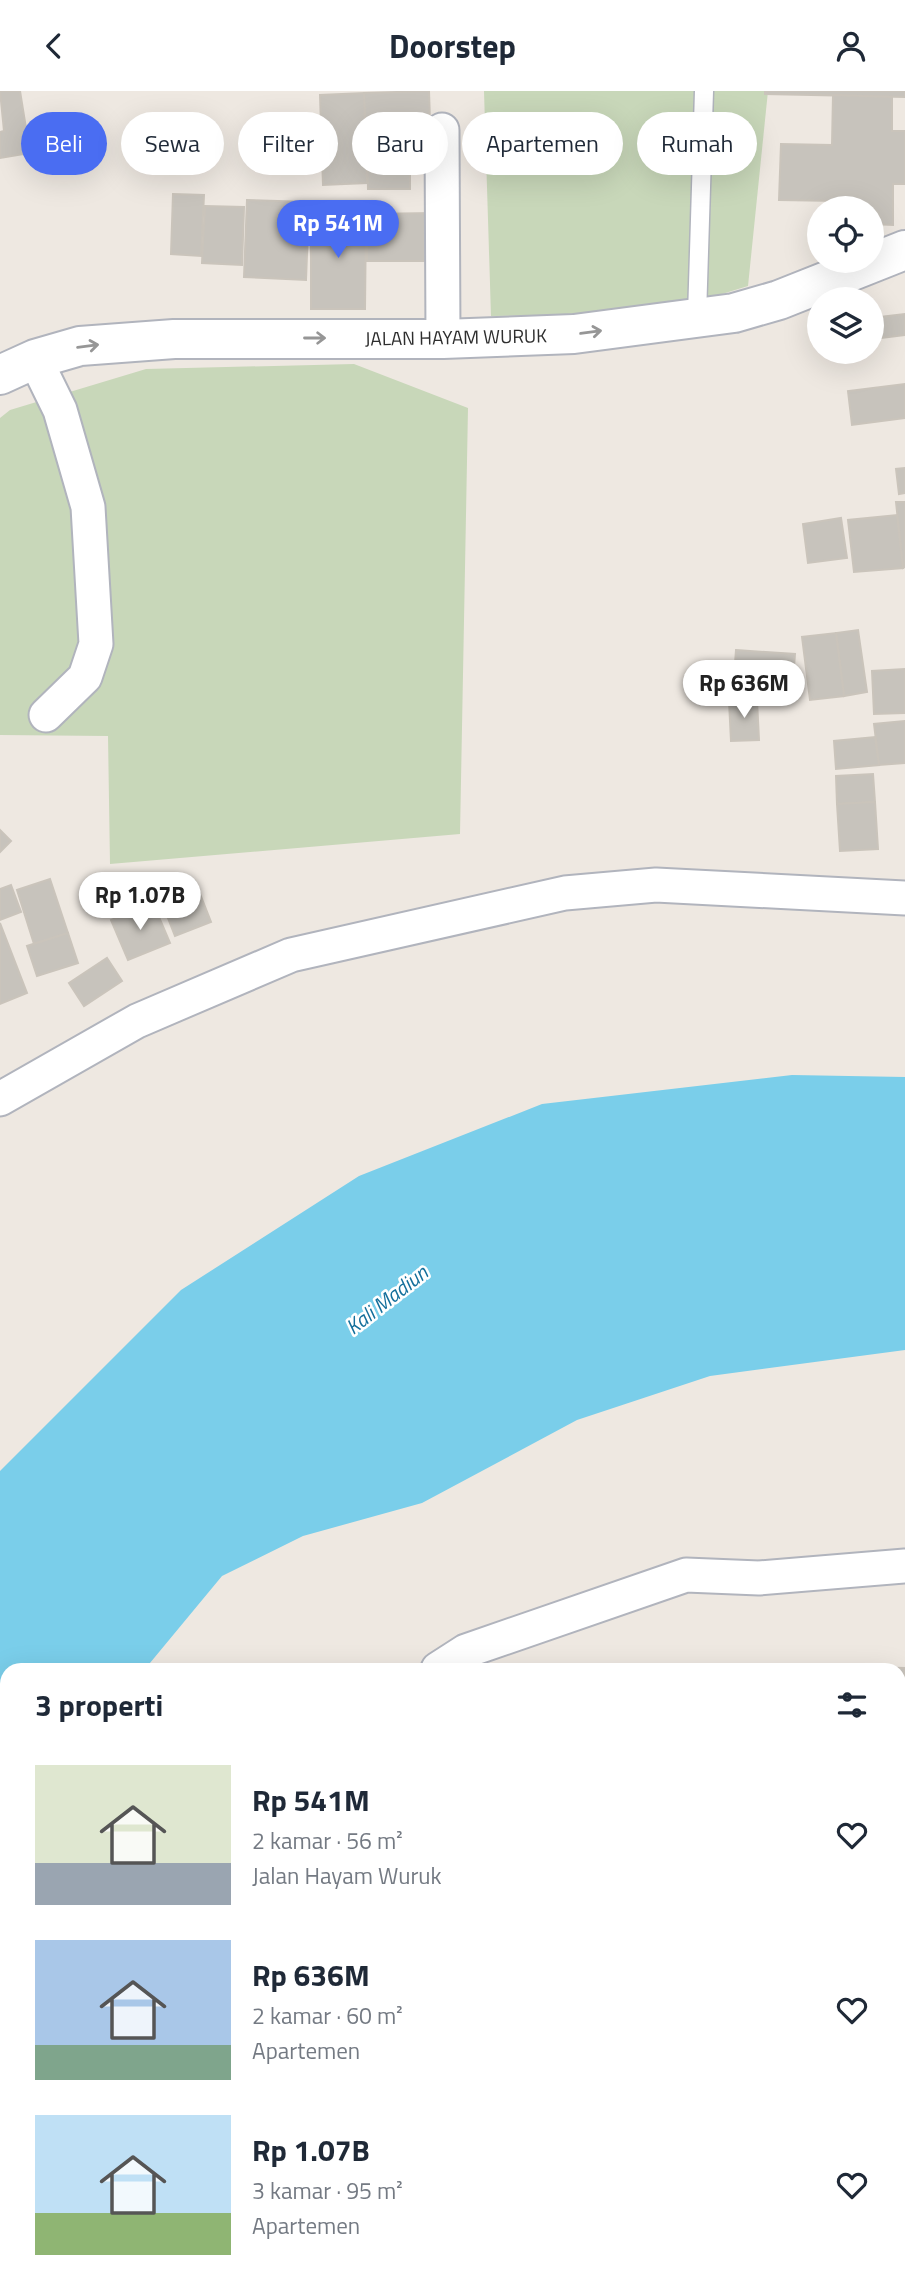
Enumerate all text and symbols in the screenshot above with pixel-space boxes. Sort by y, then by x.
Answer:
text: Doorstep [389,22,516,70]
icon: back [35,27,73,65]
icon: person [832,27,870,65]
chip: Beli [21,112,107,175]
chip: Sewa [121,112,224,175]
chip: Filter [238,112,338,175]
chip: Baru [352,112,448,175]
chip: Apartemen [462,112,623,175]
chip: Rumah [637,112,757,175]
map controls [807,196,884,364]
button: locate [807,196,884,273]
pin: Rp 541M [273,201,403,260]
text: Rp 541M [293,205,383,240]
button: layers [807,287,884,364]
street label: JALAN HAYAM WURUK [365,320,547,353]
one-way arrow [579,325,602,338]
one-way arrow [303,331,326,345]
one-way arrow [76,340,98,353]
pin: Rp 636M [679,661,809,720]
text: Rp 636M [699,665,789,700]
pin: Rp 1.07B [68,873,212,932]
text: Rp 1.07B [95,877,185,912]
water label: Kali Madiun [338,1256,435,1342]
text: 3 properti [35,1682,163,1728]
icon: filters [833,1686,871,1724]
text: Rp 541M [252,1777,370,1823]
icon: home [91,1793,175,1877]
icon: heart [833,1816,871,1854]
text: 2 kamar · 56 m² [252,1823,403,1858]
text: Jalan Hayam Wuruk [252,1858,442,1893]
text: Rp 636M [252,1952,370,1998]
icon: home [91,1968,175,2052]
icon: heart [833,1991,871,2029]
text: 2 kamar · 60 m² [252,1998,403,2033]
text: Apartemen [252,2033,360,2068]
text: Rp 1.07B [252,2127,370,2173]
icon: home [91,2143,175,2227]
icon: heart [833,2166,871,2204]
text: 3 kamar · 95 m² [252,2173,403,2208]
text: Apartemen [252,2208,360,2243]

